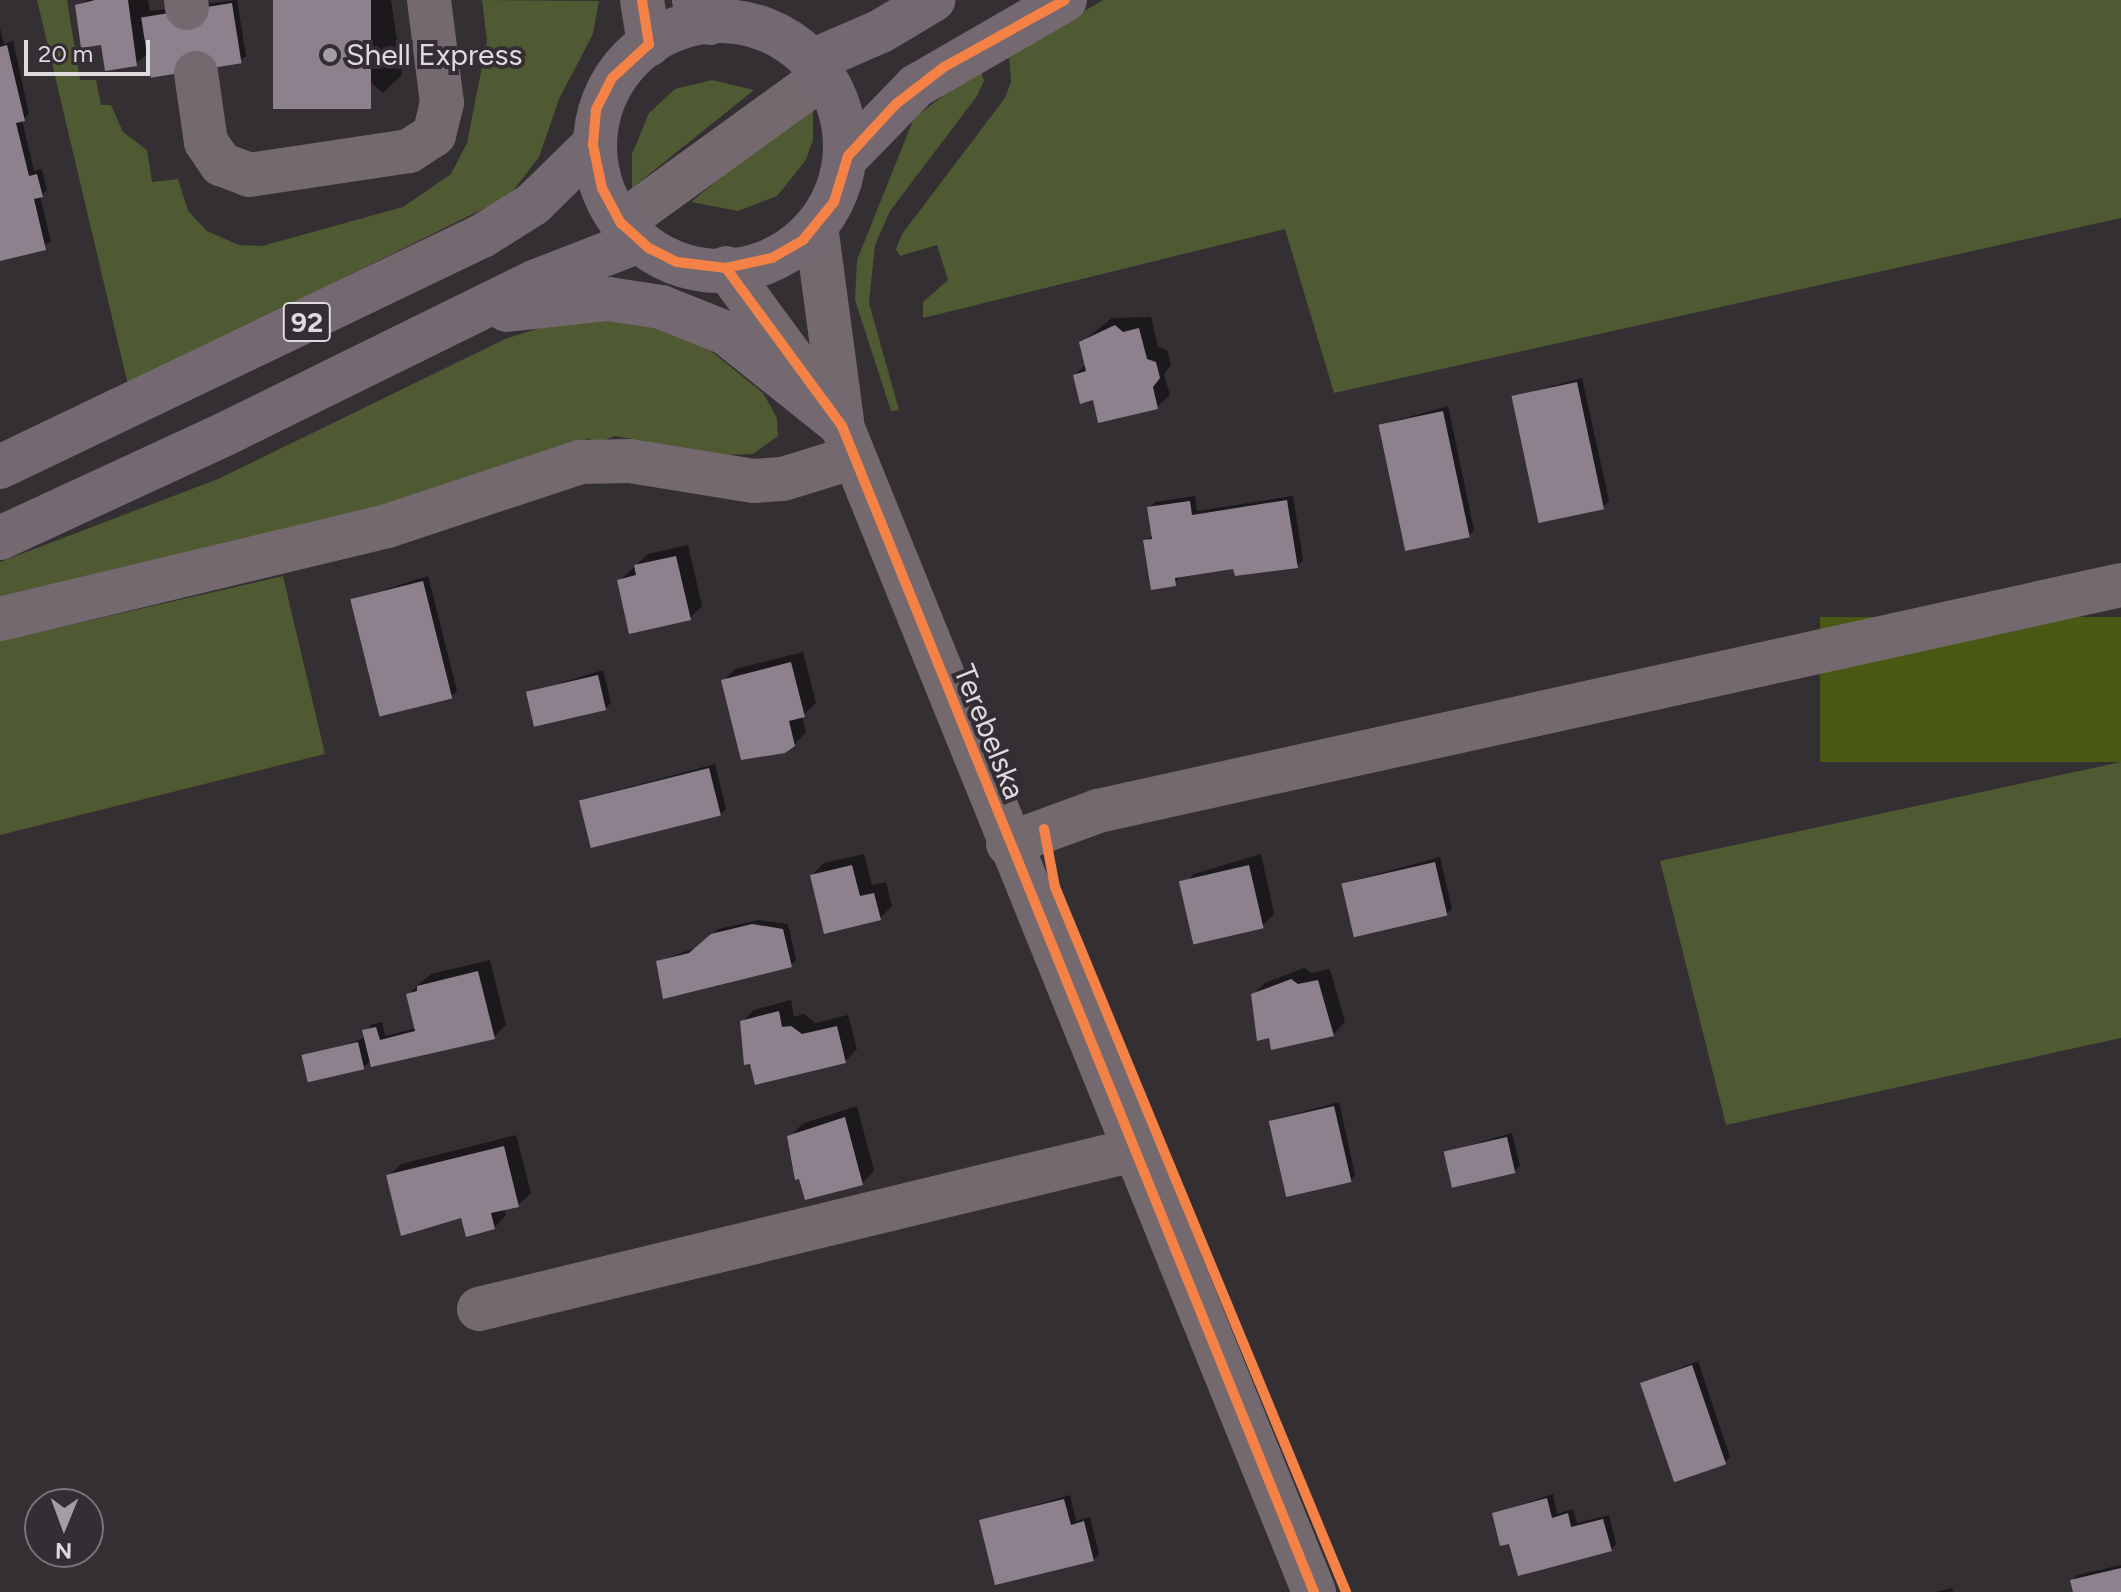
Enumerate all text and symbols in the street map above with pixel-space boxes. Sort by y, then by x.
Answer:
scale bar [28,24,154,74]
place label: Shell Express [346,37,522,73]
text: 20 m [38,39,93,68]
marker: Shell Express [321,46,339,64]
road number: 92 [281,298,333,346]
street label: Terebelska [946,660,1032,804]
north arrow [24,1488,104,1568]
text: N [55,1537,72,1564]

